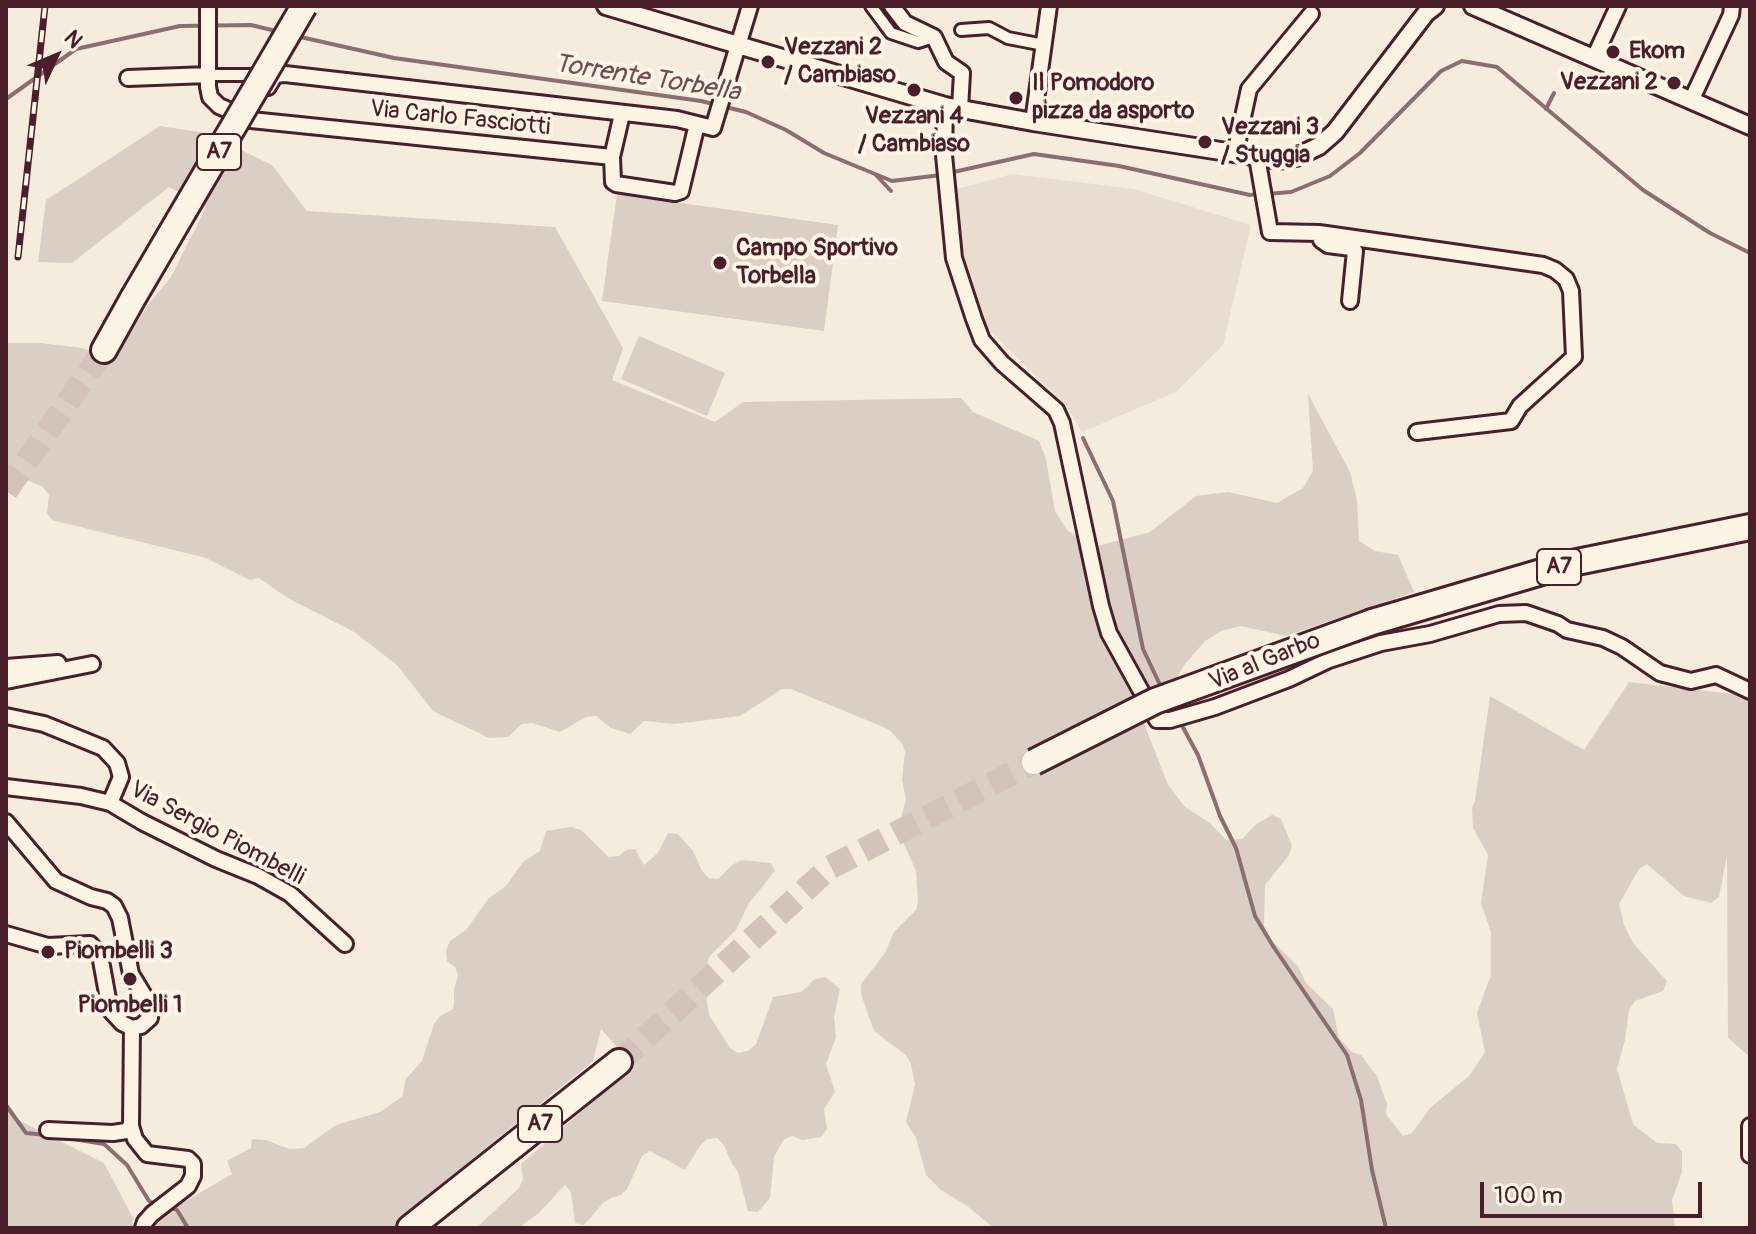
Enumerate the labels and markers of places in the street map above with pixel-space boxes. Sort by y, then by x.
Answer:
place label: Vezzani 2 / Cambiaso [784,34,896,90]
place label: Ekom [1629,38,1685,66]
marker: Ekom [1604,43,1622,61]
marker: Vezzani 2 / Cambiaso [759,53,777,71]
place label: Vezzani 2 [1560,69,1658,97]
place label: Il Pomodoro pizza da asporto [1032,70,1194,126]
marker: Vezzani 2 [1665,74,1683,92]
marker: Vezzani 4 / Cambiaso [905,81,923,99]
marker: Il Pomodoro pizza da asporto [1007,89,1025,107]
place label: Vezzani 4 / Cambiaso [858,103,970,159]
place label: Vezzani 3 / Stuggia [1221,114,1319,170]
marker: Vezzani 3 / Stuggia [1196,133,1214,151]
place label: Campo Sportivo Torbella [736,235,898,291]
marker: Campo Sportivo Torbella [711,254,729,272]
place label: Piombelli 3 [64,938,173,966]
marker: Piombelli 3 [39,943,57,961]
marker: Piombelli 1 [121,970,139,988]
place label: Piombelli 1 [78,992,182,1020]

